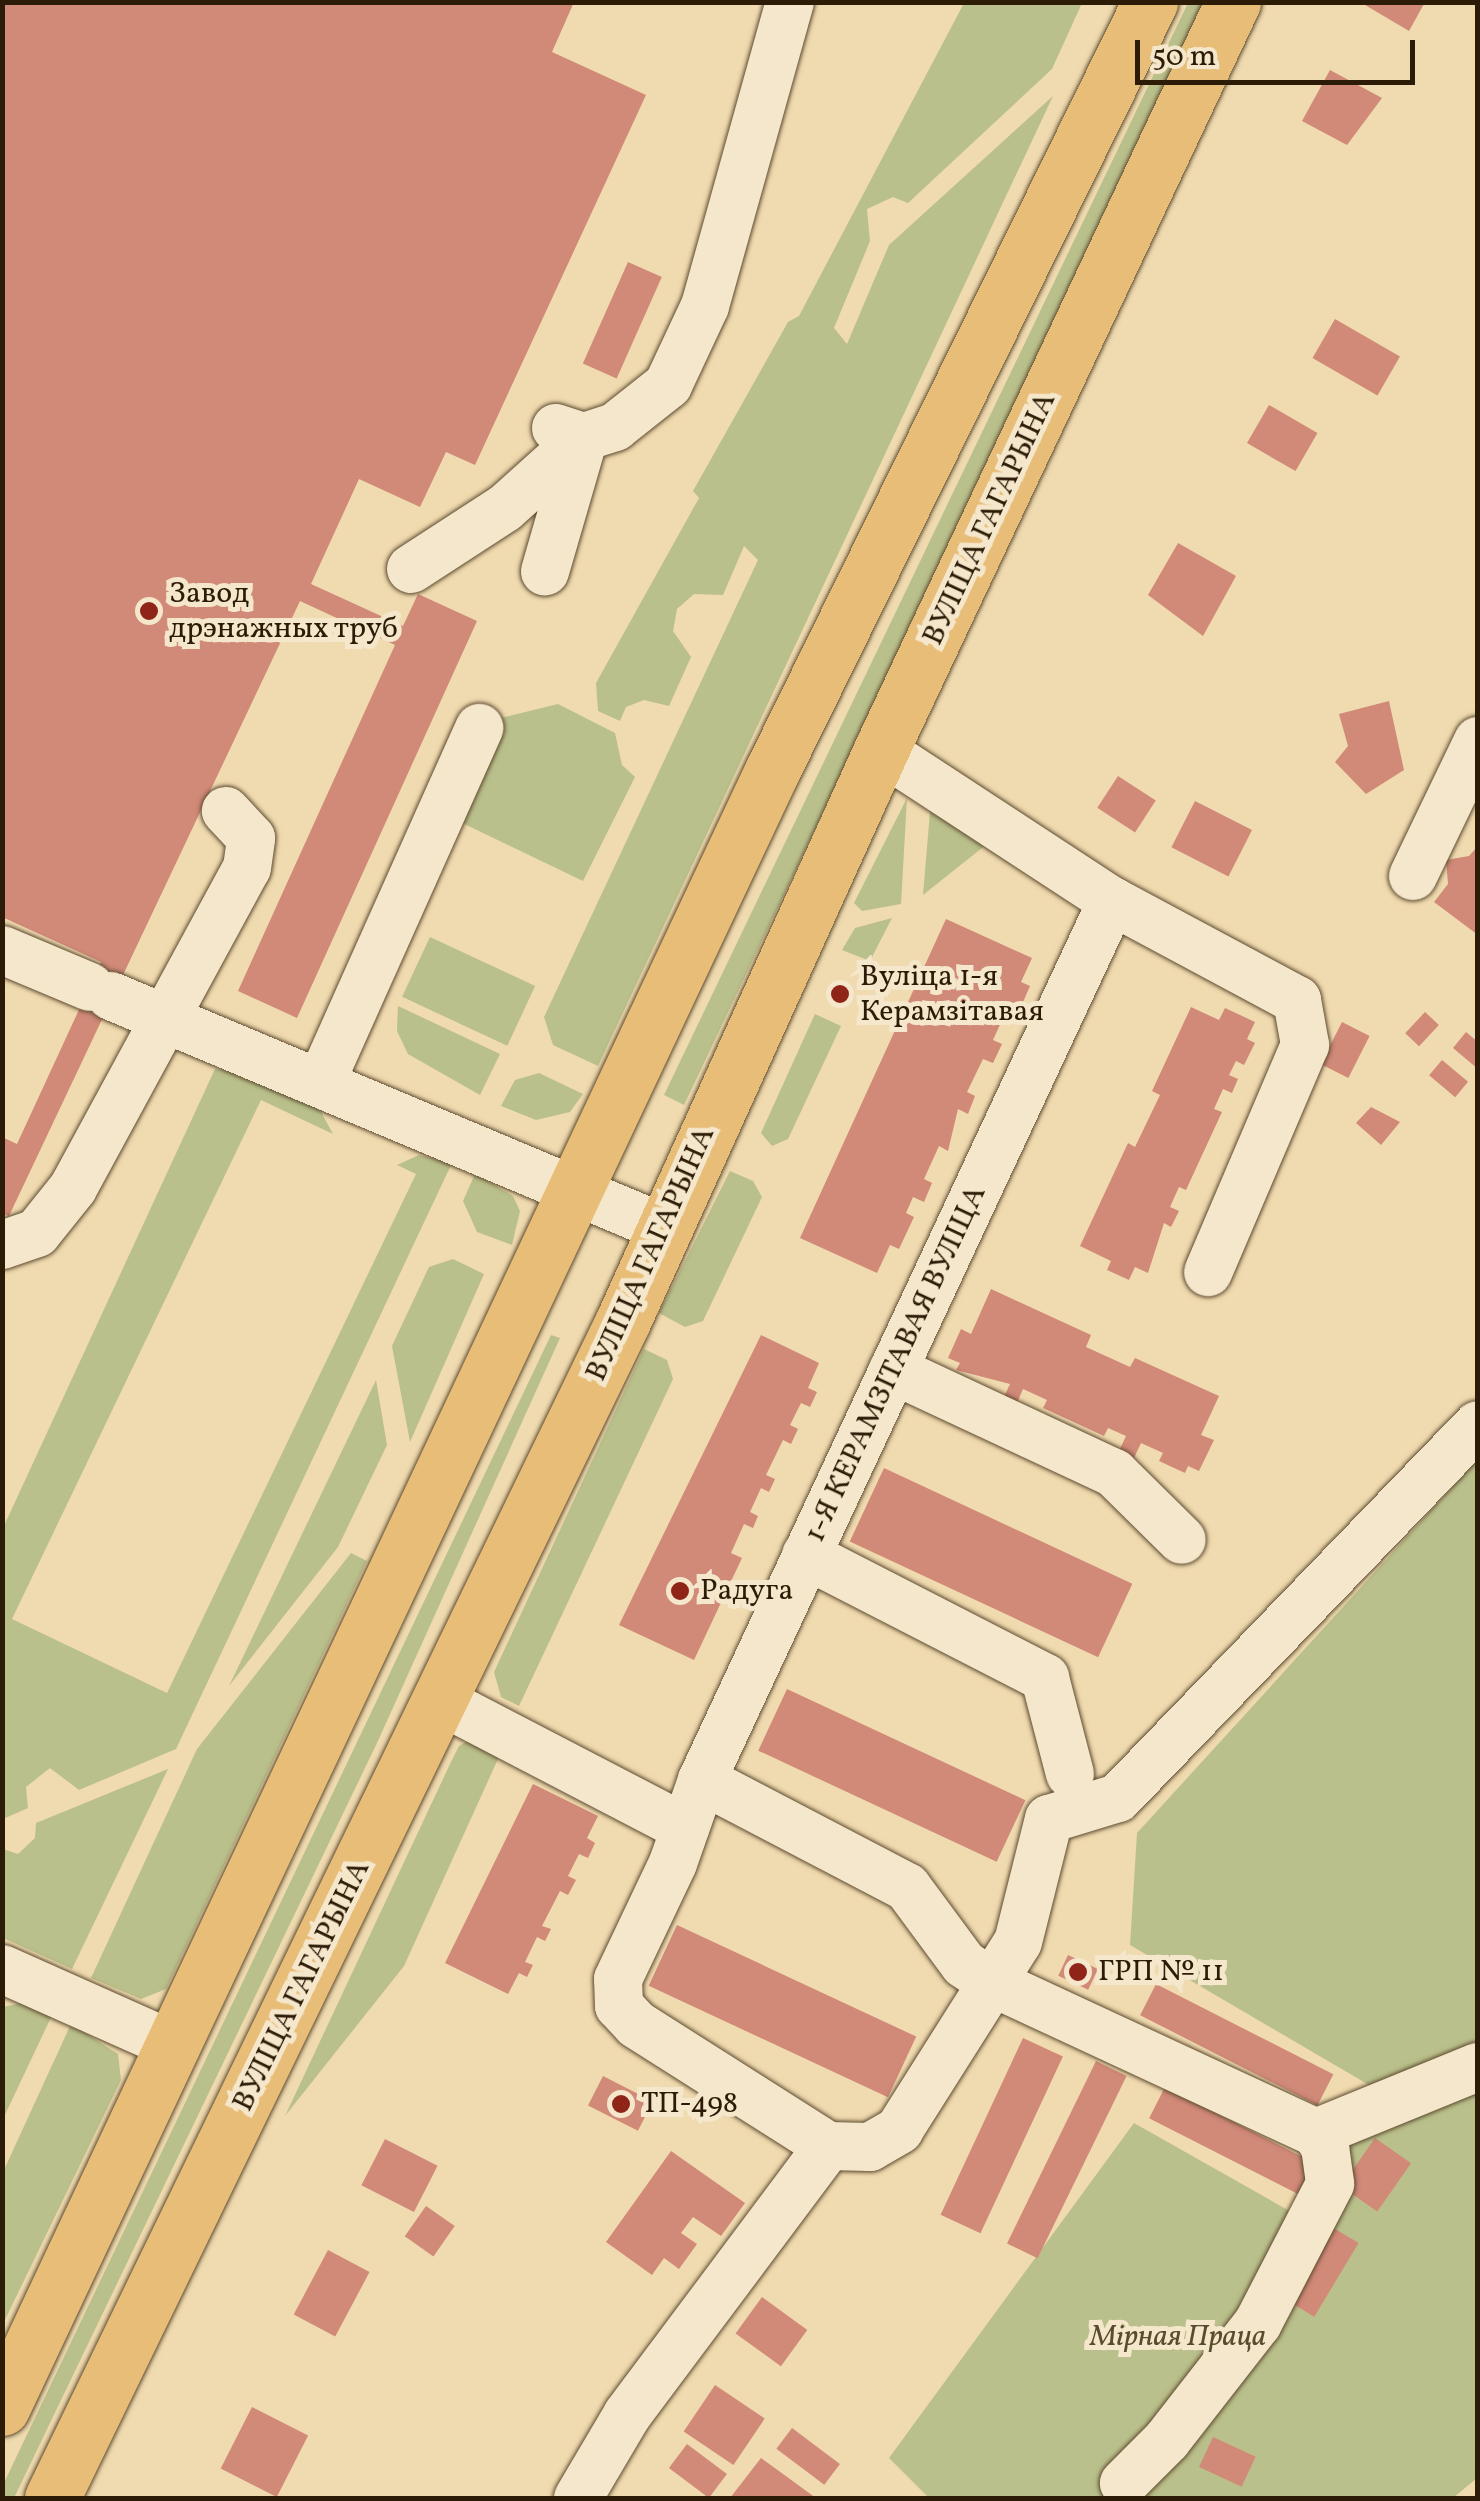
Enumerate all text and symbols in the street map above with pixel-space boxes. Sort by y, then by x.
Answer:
scale bar [1140,20,1420,82]
text: 50 m [1152,36,1216,78]
street label: ВУЛІЦА ГАГАРЫНА [916,387,1064,651]
place label: Завод дрэнажных труб [169,576,399,646]
marker: Завод дрэнажных труб [138,600,160,622]
place label: Вуліца 1-я Керамзітавая [860,959,1044,1030]
marker: Вуліца 1-я Керамзітавая [829,983,851,1005]
street label: ВУЛІЦА ГАГАРЫНА [579,1121,723,1387]
street label: 1-Я КЕРАМЗІТАВАЯ ВУЛІЦА [797,1180,995,1548]
place label: Радуга [700,1573,793,1609]
marker: Радуга [669,1580,691,1602]
street label: ВУЛІЦА ГАГАРЫНА [226,1855,378,2117]
place label: ГРП № 11 [1098,1954,1224,1990]
marker: ГРП № 11 [1067,1961,1089,1983]
place label: ТП-498 [641,2086,738,2122]
marker: ТП-498 [610,2093,632,2115]
park label: Мірная Праца [1090,2319,1266,2355]

